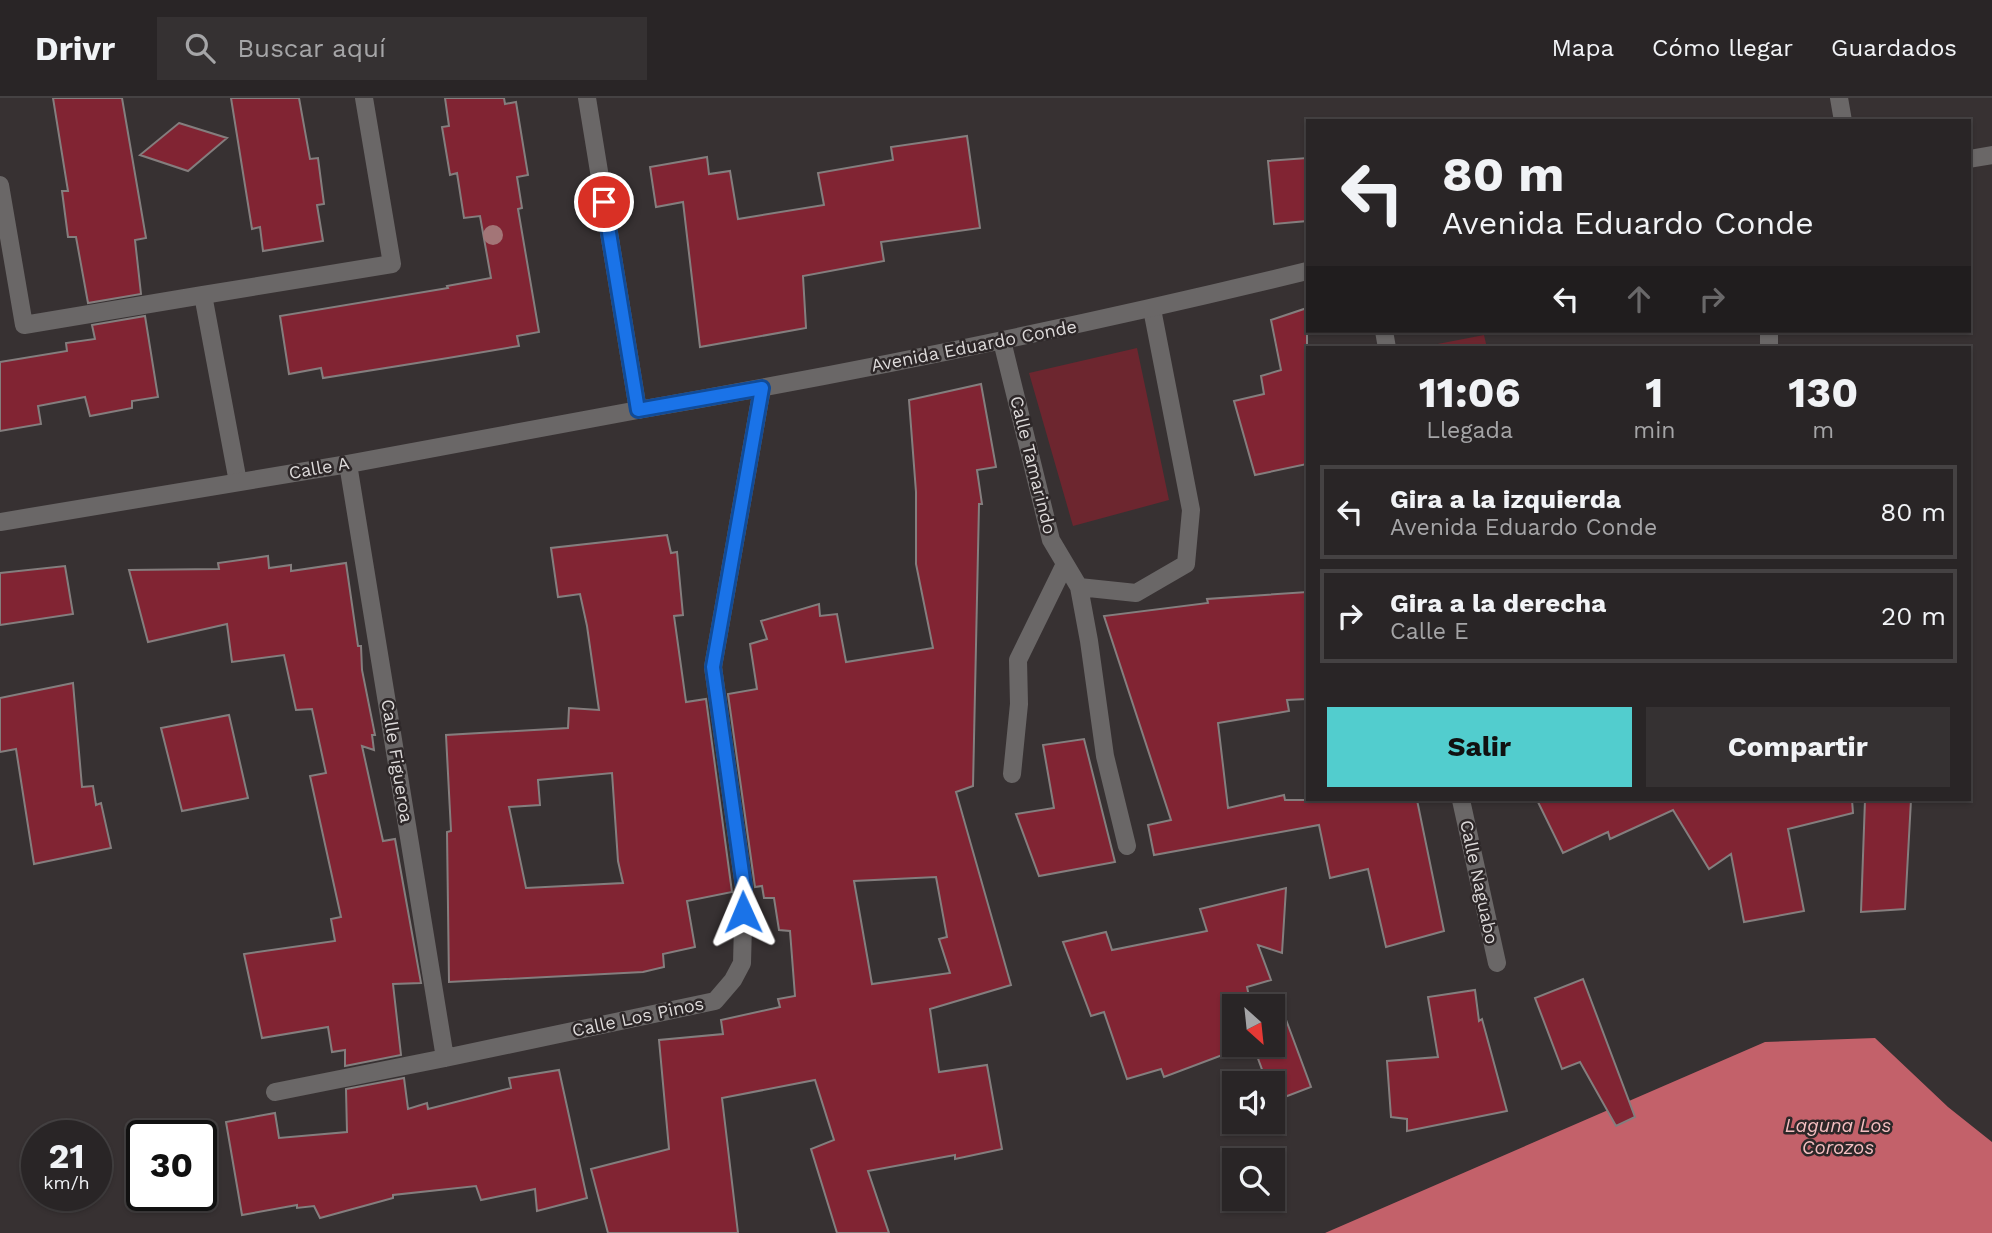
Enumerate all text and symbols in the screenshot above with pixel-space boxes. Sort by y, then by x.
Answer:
search box [157,17,647,80]
text: Drivr [35,29,115,68]
icon: search [181,29,219,67]
text: Buscar aquí [237,33,386,63]
text: Mapa [1552,34,1614,62]
text: Cómo llegar [1652,34,1793,62]
text: Guardados [1831,34,1957,62]
text: 80 m [1442,145,1564,203]
icon: left [1327,147,1418,238]
pin [574,172,634,232]
icon: arrive [585,183,623,221]
text: Avenida Eduardo Conde [1442,204,1814,242]
icon: left [1547,280,1585,318]
icon: ahead [1620,280,1658,318]
icon: right [1693,280,1731,318]
street label: Avenida Eduardo Conde [869,315,1079,376]
text: 11:06 [1419,368,1521,417]
text: 1 [1645,368,1663,417]
text: 130 [1788,368,1858,417]
street label: Calle Tamarindo [1006,394,1061,536]
text: Llegada [1426,417,1513,444]
text: min [1633,417,1676,444]
text: m [1812,417,1834,444]
street label: Calle A [287,452,351,483]
text: Gira a la izquierda [1390,484,1621,514]
icon: left [1331,493,1369,531]
text: 80 m [1880,497,1946,527]
text: Avenida Eduardo Conde [1390,514,1657,541]
text: Gira a la derecha [1390,588,1606,618]
icon: right [1331,597,1369,635]
text: 20 m [1881,601,1946,631]
text: Calle E [1390,618,1469,645]
street label: Calle Figueroa [377,698,418,824]
button: Salir [1327,707,1632,787]
button: Compartir [1646,707,1950,787]
street label: Calle Naguabo [1456,818,1503,946]
position arrow [706,875,780,949]
street label: Calle Los Pinos [570,992,706,1041]
north arrow [1222,994,1284,1057]
map controls [1222,994,1285,1211]
button: sound [1222,1071,1285,1134]
water label: Laguna Los Corozos [1785,1114,1892,1159]
speed limit sign: 30 [126,1120,217,1211]
text: 21 [49,1135,84,1177]
button: search [1222,1148,1285,1211]
text: km/h [43,1172,90,1193]

